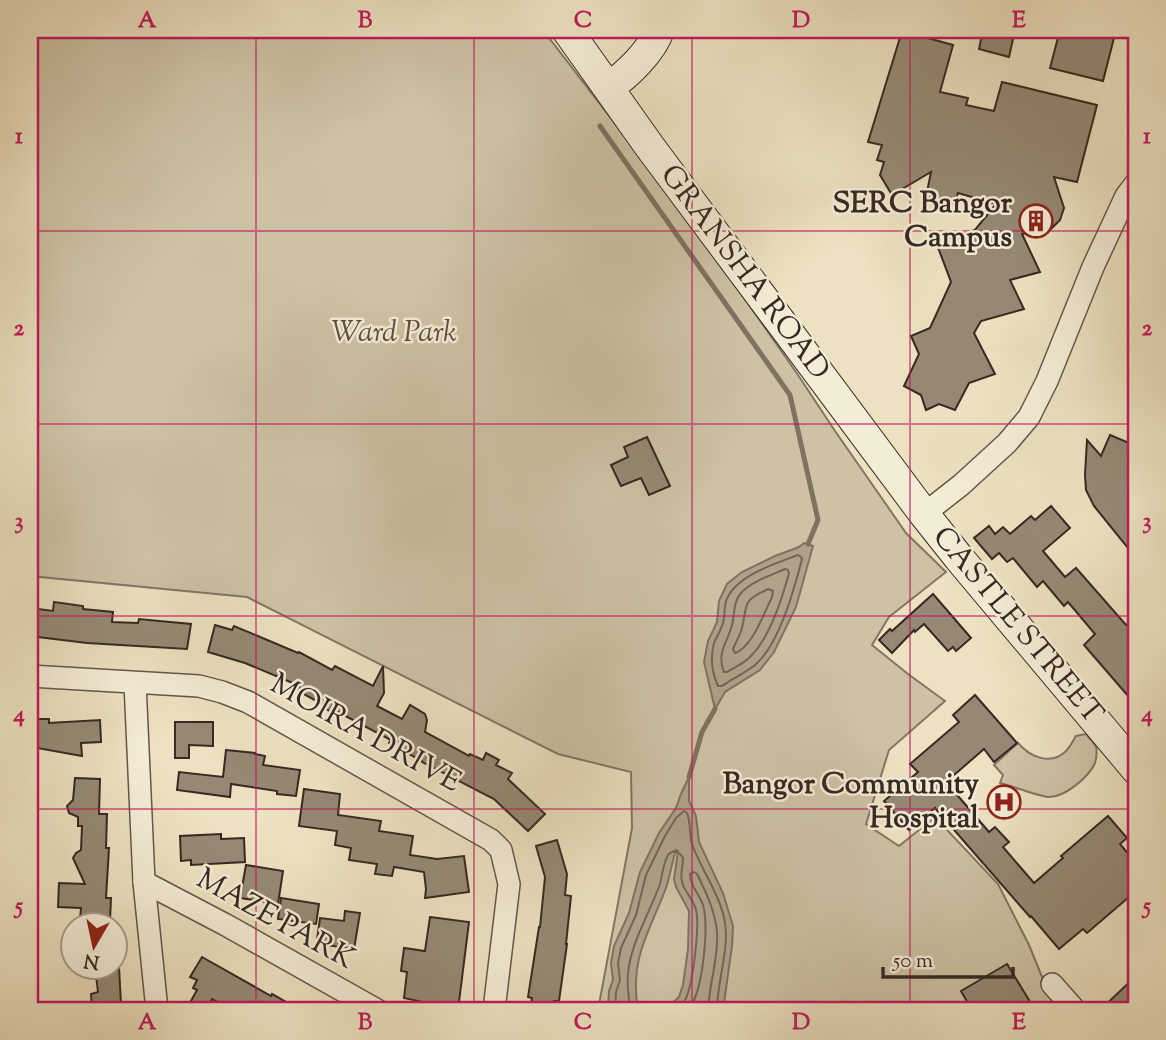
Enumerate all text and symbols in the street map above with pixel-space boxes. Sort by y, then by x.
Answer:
text: A [138,5,157,38]
text: B [358,5,373,38]
text: C [574,5,592,38]
text: D [792,5,810,38]
text: E [1012,5,1026,38]
text: 1 [15,121,23,154]
text: 1 [1143,121,1151,154]
street label: GRANSHA ROAD [649,156,839,390]
place label: SERC Bangor Campus [832,183,1013,260]
building icon: SERC Bangor Campus [1017,202,1055,240]
park label: Ward Park [331,312,457,355]
text: 2 [14,313,25,346]
text: 2 [1142,313,1153,346]
text: 3 [14,506,24,539]
text: 3 [1142,506,1152,539]
street label: CASTLE STREET [921,518,1113,734]
street label: MOIRA DRIVE [262,664,468,804]
text: 4 [12,699,25,732]
text: 4 [1140,699,1153,732]
place label: Bangor Community Hospital [723,764,980,841]
hospital icon: Bangor Community Hospital [985,783,1023,821]
street label: MAZE PARK [188,859,362,981]
text: 5 [13,891,23,924]
text: 5 [1141,891,1151,924]
north arrow [60,911,130,981]
scale bar [883,935,1012,979]
text: N [82,946,101,975]
text: 50 m [892,947,933,977]
text: A [138,1007,157,1040]
text: B [358,1007,373,1040]
text: C [574,1007,592,1040]
text: D [792,1007,810,1040]
text: E [1012,1007,1026,1040]

